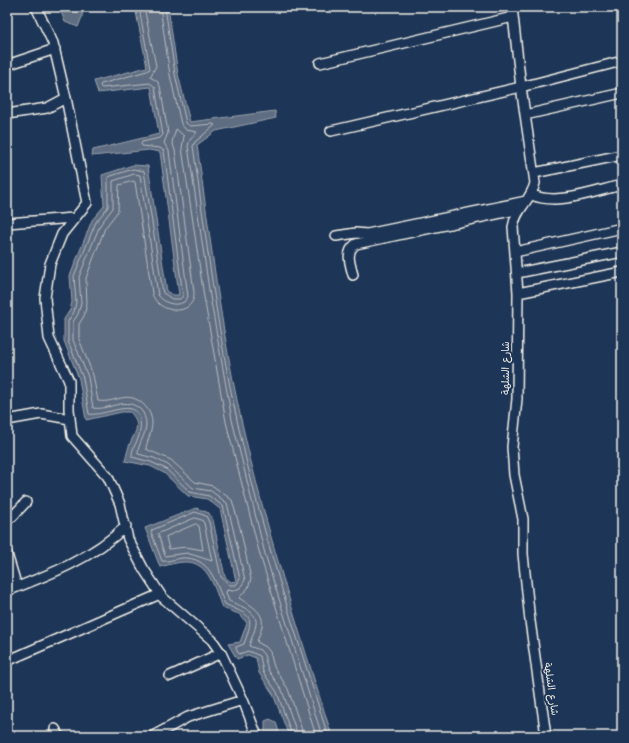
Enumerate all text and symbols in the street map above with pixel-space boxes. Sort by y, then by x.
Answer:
street label: شارع الشلهة [498,341,514,395]
street label: شارع الشلهة [539,661,563,717]

